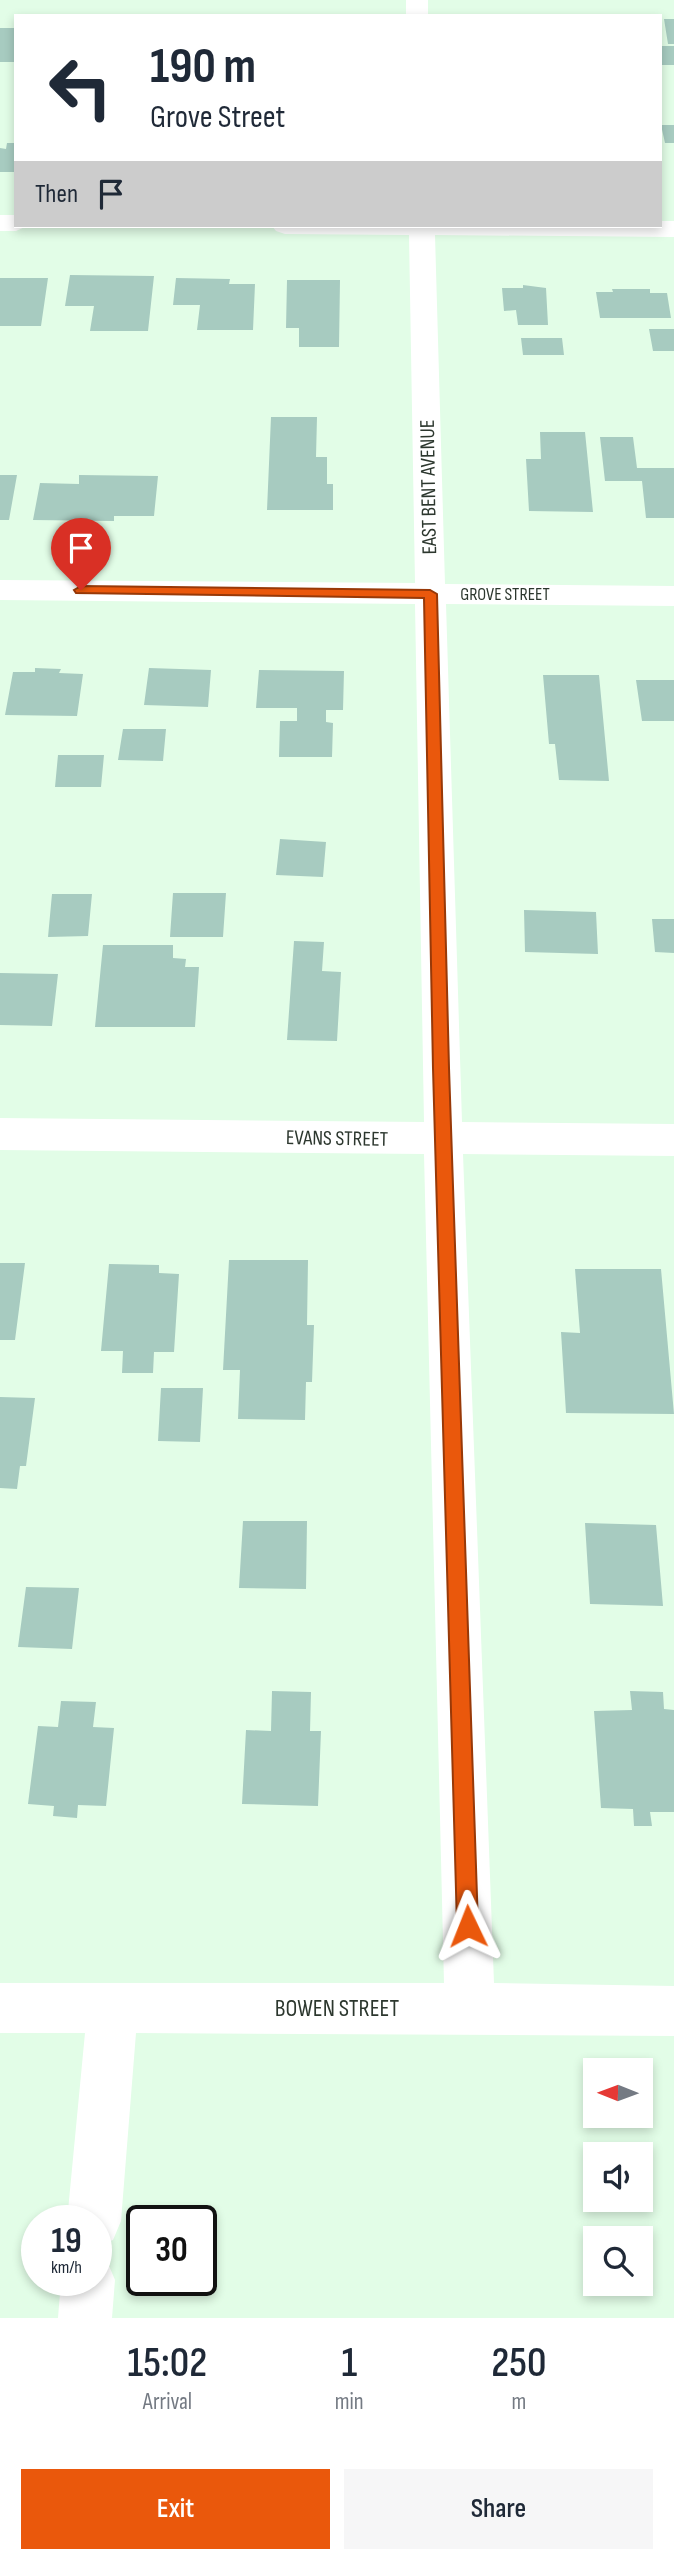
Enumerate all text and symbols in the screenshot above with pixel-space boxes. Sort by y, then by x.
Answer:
text: 190 m [150,38,256,97]
icon: left [35,42,126,133]
text: Grove Street [150,98,285,137]
icon: arrive [92,175,130,213]
text: Then [35,179,78,210]
street label: EAST BENT AVENUE [415,419,442,555]
pin [51,518,111,590]
icon: arrive [62,529,100,567]
street label: GROVE STREET [460,584,550,605]
street label: EVANS STREET [286,1125,389,1152]
position arrow [431,1889,505,1963]
street label: BOWEN STREET [275,1994,399,2023]
north arrow [583,2058,653,2128]
map controls [583,2058,653,2296]
button: sound [583,2142,653,2212]
speed limit sign: 30 [126,2205,217,2296]
text: 19 [51,2220,82,2263]
button: search [583,2226,653,2296]
text: km/h [51,2257,82,2278]
text: 15:02 [128,2338,207,2389]
text: 1 [341,2338,357,2389]
text: 250 [491,2338,546,2389]
text: Arrival [143,2388,192,2416]
text: min [335,2388,364,2416]
text: m [511,2388,526,2416]
button: Exit [21,2469,330,2549]
button: Share [344,2469,653,2549]

